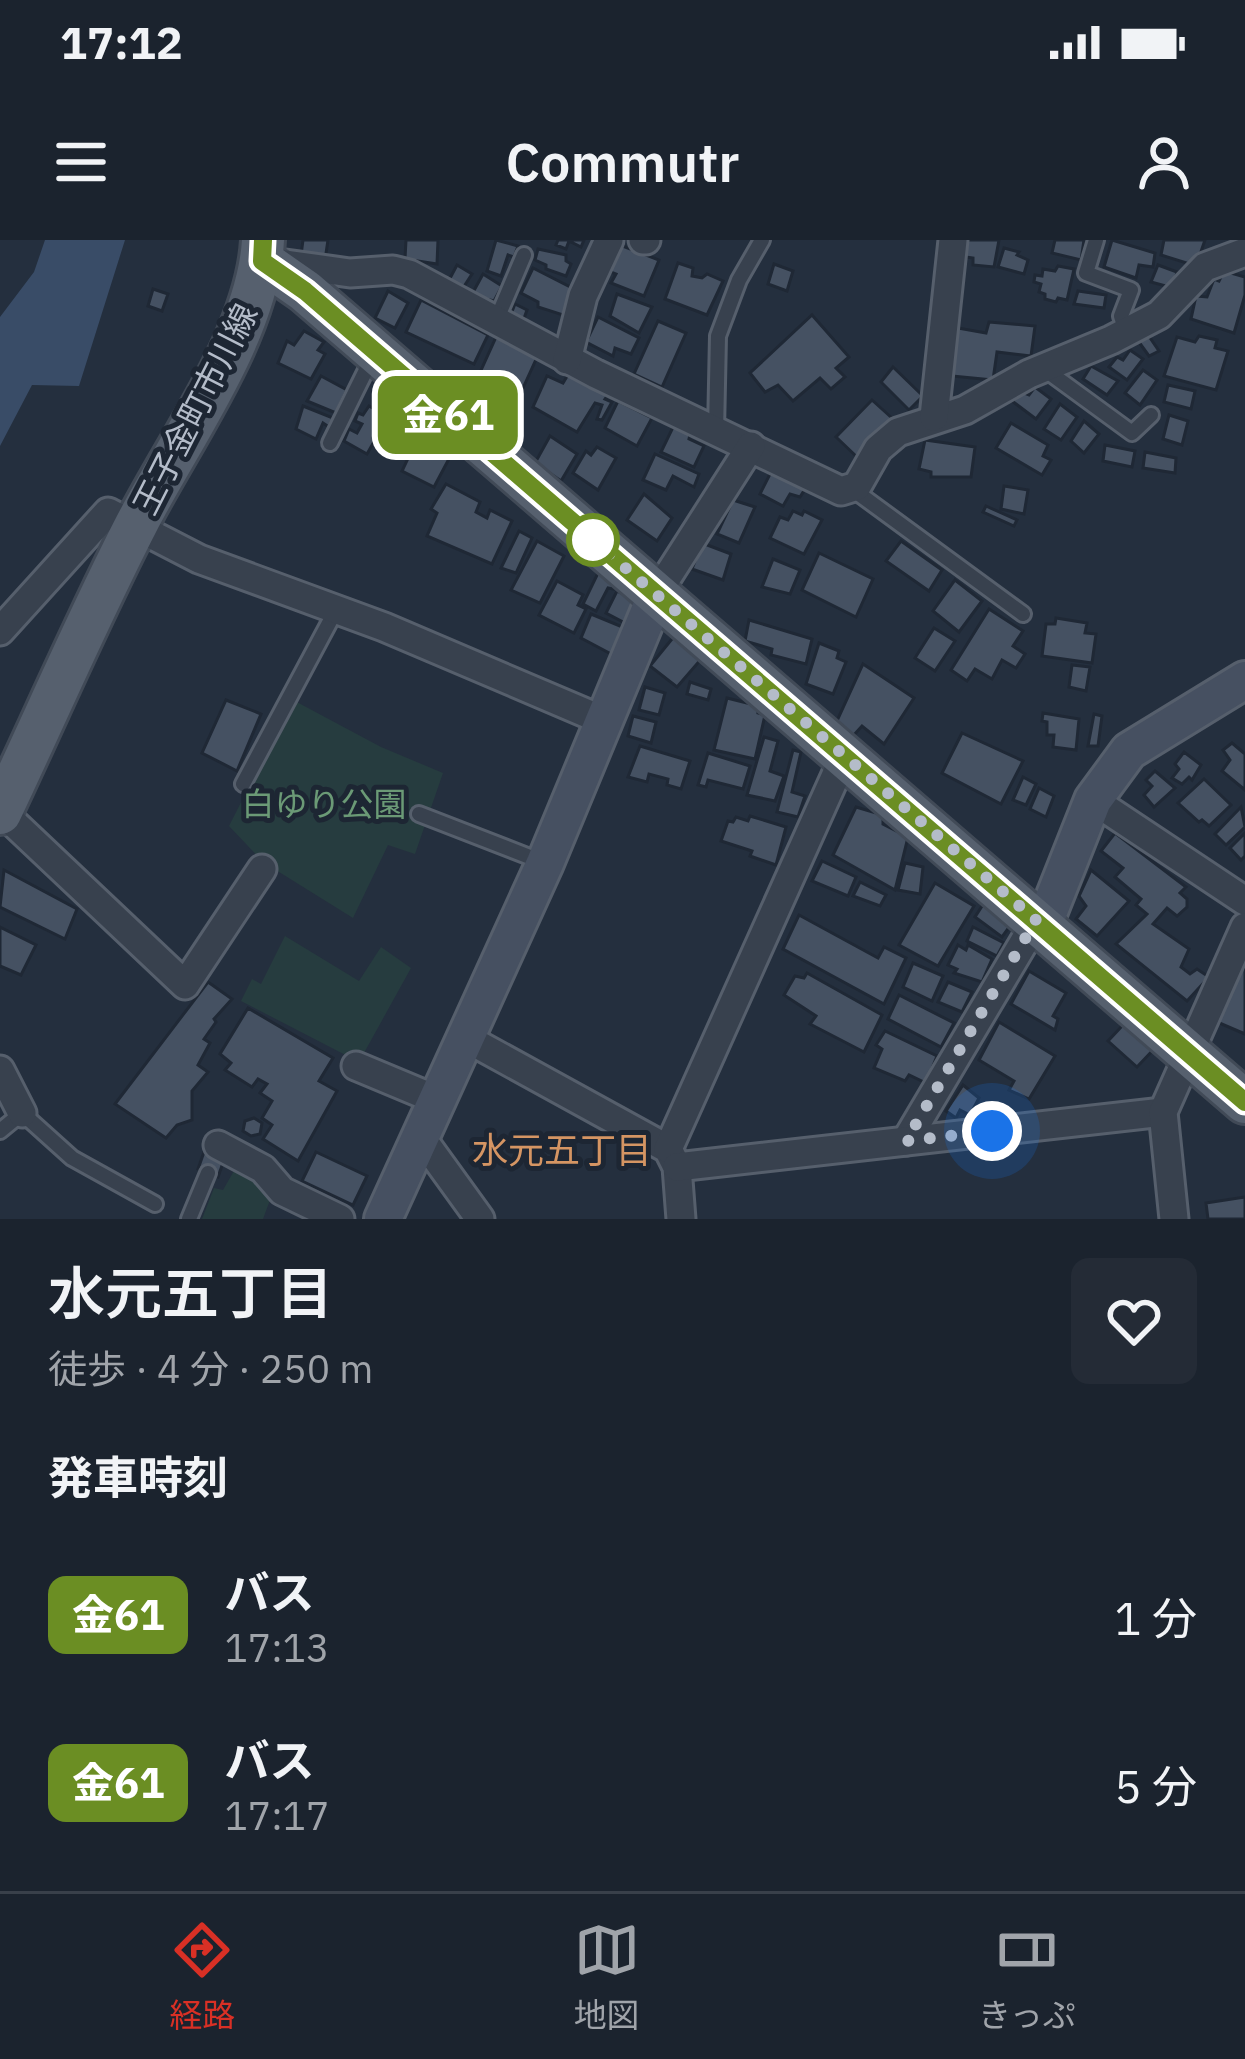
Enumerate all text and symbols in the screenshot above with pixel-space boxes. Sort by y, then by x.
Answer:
text: 17:12 [60,13,183,71]
text: Commutr [505,127,740,197]
icon: menu [48,129,114,195]
icon: person [1131,129,1197,195]
street label: 王子金町市川線 [123,296,266,521]
line badge: 金61 [379,376,517,454]
text: 金61 [402,387,494,442]
unlabelled marker [568,515,618,565]
park label: 白ゆり公園 [242,782,407,825]
your location [962,1101,1022,1161]
district label: 水元五丁目 [472,1126,652,1173]
text: 水元五丁目 [48,1256,333,1330]
button: heart [1071,1258,1197,1384]
text: 徒歩 · 4 分 · 250 m [48,1343,373,1394]
text: 発車時刻 [48,1448,228,1506]
text: バス [224,1563,314,1621]
text: 金61 [72,1587,164,1642]
text: 1 分 [1114,1589,1197,1647]
text: 17:13 [224,1622,329,1673]
text: バス [224,1731,314,1789]
text: 金61 [72,1755,164,1810]
text: 5 分 [1114,1757,1197,1815]
text: 17:17 [224,1790,329,1841]
tab: 経路 [169,1917,235,2037]
tab: 地図 [574,1917,640,2037]
tab: きっぷ [978,1917,1076,2037]

